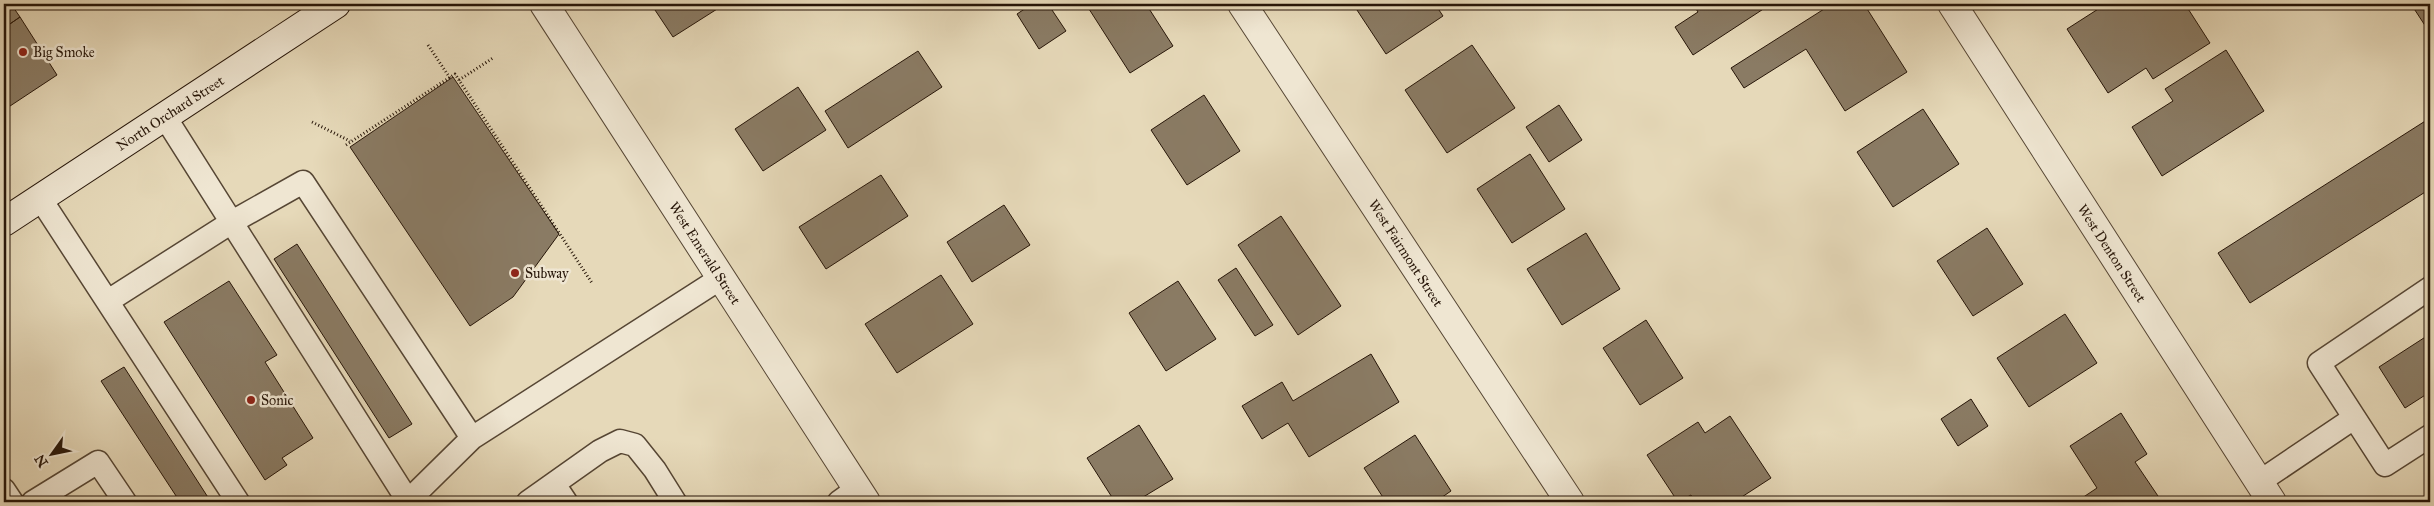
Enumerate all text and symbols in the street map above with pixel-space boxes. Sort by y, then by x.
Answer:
place label: Big Smoke [33,44,95,61]
marker: Big Smoke [17,46,29,58]
street label: North Orchard Street [113,72,227,155]
street label: West Fairmont Street [1365,196,1447,310]
street label: West Emerald Street [665,199,744,308]
street label: West Denton Street [2074,201,2150,306]
place label: Subway [525,265,569,282]
marker: Subway [509,267,521,279]
place label: Sonic [261,392,294,409]
marker: Sonic [245,394,257,406]
north arrow [28,428,78,478]
text: N [31,451,52,470]

